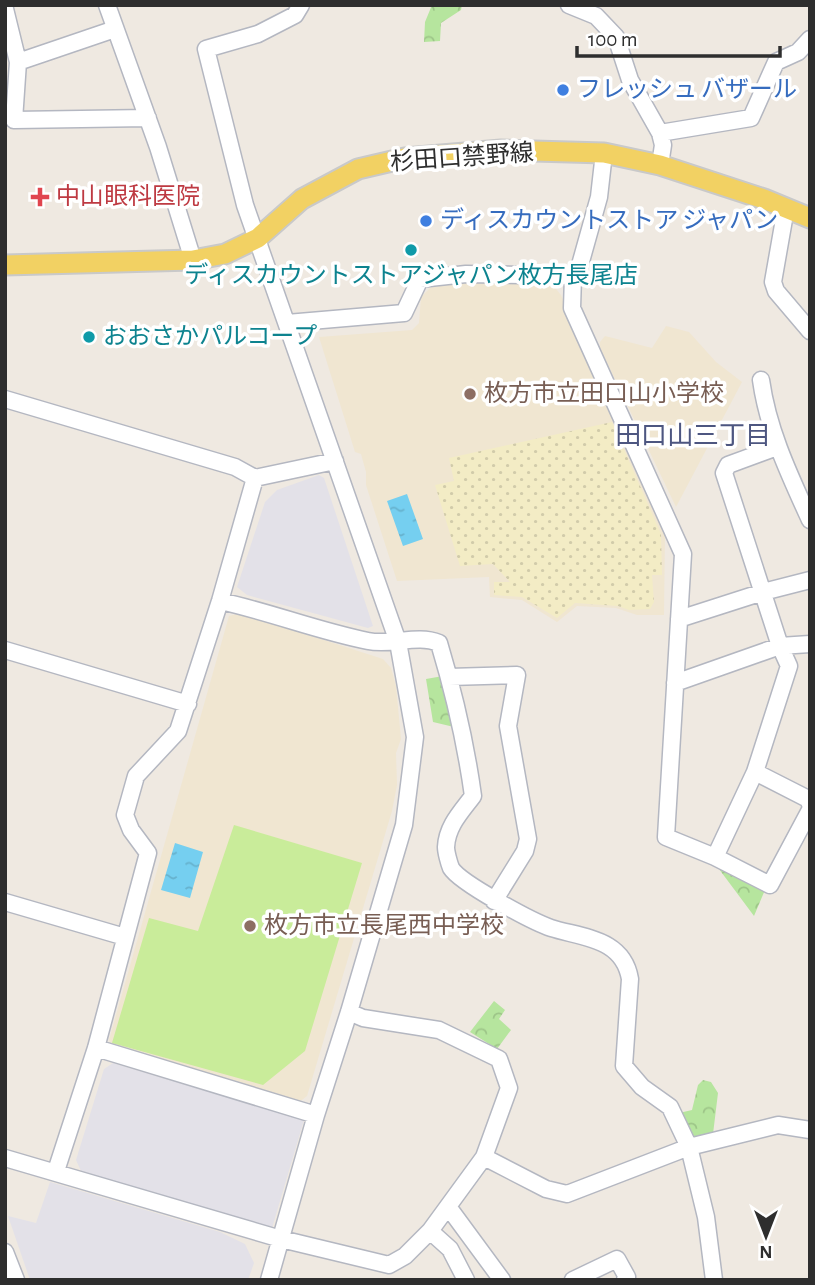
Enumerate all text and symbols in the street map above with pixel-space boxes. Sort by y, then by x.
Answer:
scale bar [577,14,780,58]
text: 100 m [588,29,638,50]
place label: フレッシュ バザール [577,77,797,102]
marker: フレッシュ バザール [555,82,571,98]
street label: 杉田口禁野線 [389,139,535,175]
place label: 中山眼科医院 [56,183,200,209]
marker: 中山眼科医院 [30,187,50,207]
place label: ディスカウントストア ジャパン [440,207,778,233]
marker: ディスカウントストア ジャパン [418,213,434,229]
marker: ディスカウントストアジャパン枚方長尾店 [403,242,419,258]
place label: ディスカウントストアジャパン枚方長尾店 [184,262,638,288]
place label: おおさかパルコープ [103,324,317,349]
marker: おおさかパルコープ [81,329,97,345]
place label: 枚方市立田口山小学校 [484,380,724,406]
marker: 枚方市立田口山小学校 [462,386,478,402]
district label: 田口山三丁目 [615,422,771,449]
place label: 枚方市立長尾西中学校 [264,912,504,938]
marker: 枚方市立長尾西中学校 [242,918,258,934]
north arrow [731,1201,801,1271]
text: N [759,1242,773,1261]

